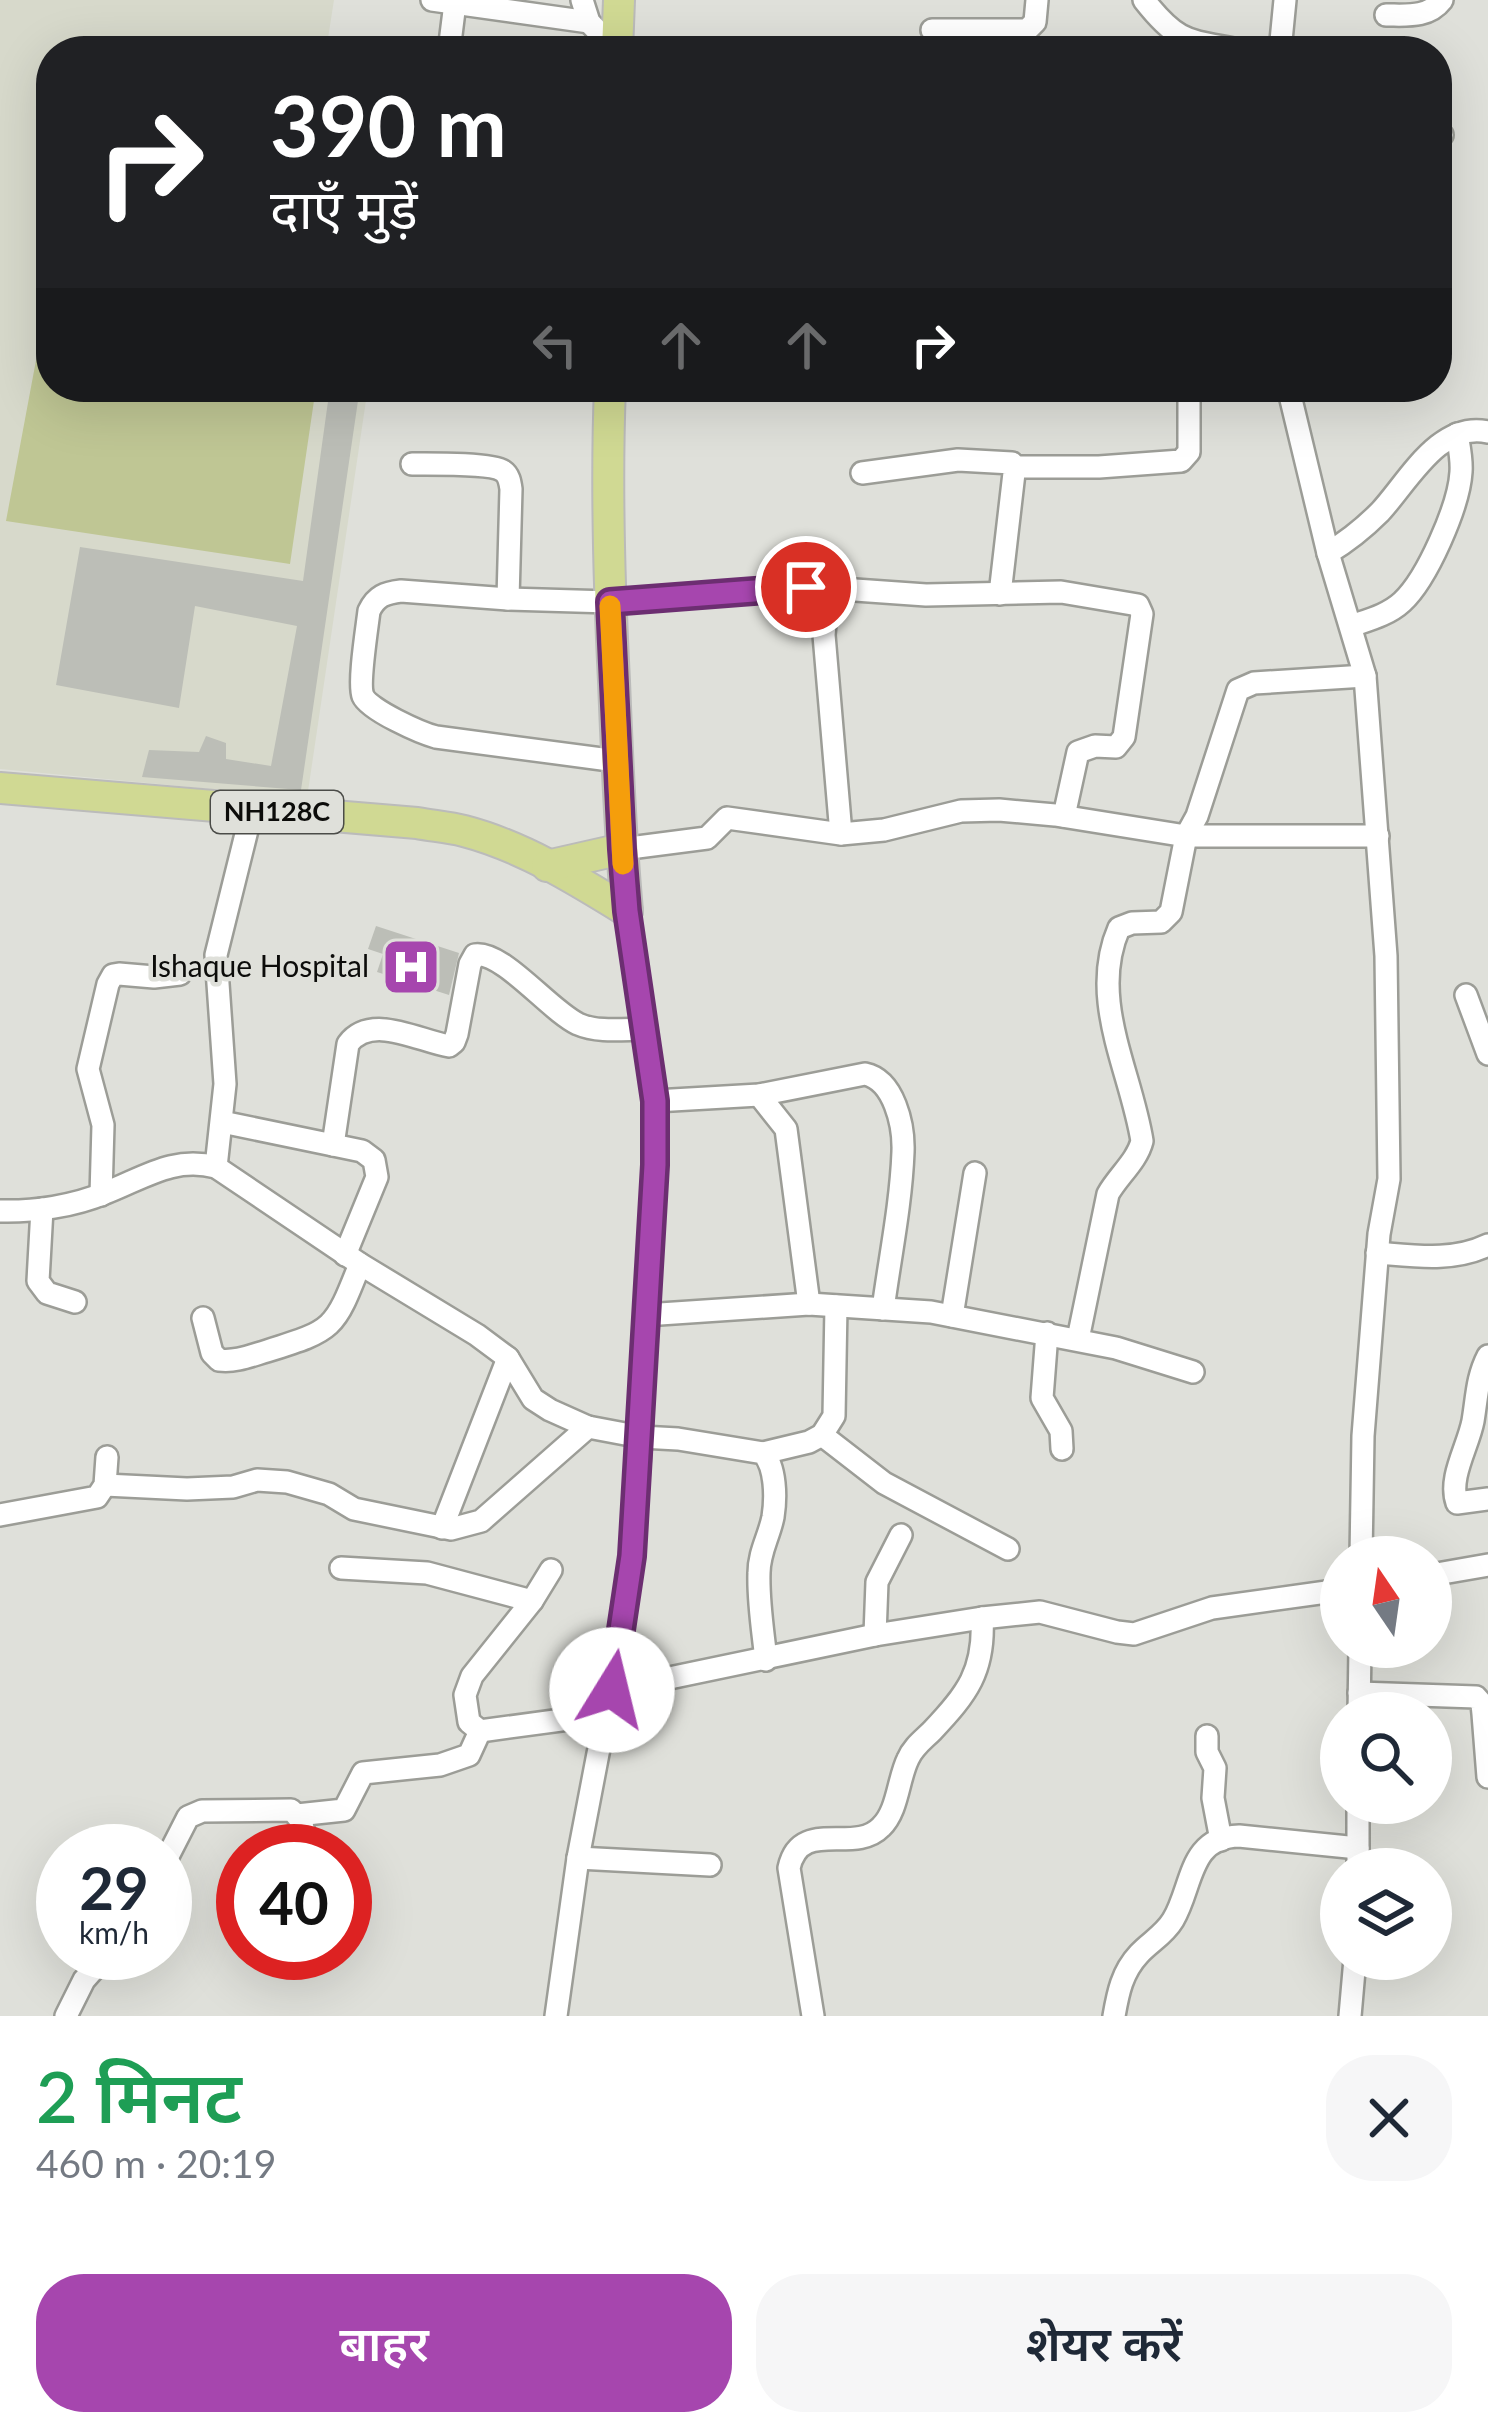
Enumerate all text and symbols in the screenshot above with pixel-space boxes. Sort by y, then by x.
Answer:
text: 390 m [270,74,507,175]
icon: right [72,84,228,240]
text: दाएँ मुड़ें [270,176,418,241]
icon: left [522,312,588,378]
icon: ahead [648,312,714,378]
icon: ahead [774,312,840,378]
icon: right [900,312,966,378]
pin [755,536,857,638]
icon: arrive [773,554,839,620]
road number: NH128C [211,791,343,833]
hospital icon: Ishaque Hospital [380,936,442,998]
place label: Ishaque Hospital [150,947,369,983]
north arrow [1320,1536,1452,1668]
map controls [1320,1536,1452,1980]
position arrow [549,1627,675,1753]
button: search [1320,1692,1452,1824]
speed limit sign: 40 [216,1824,372,1980]
button: layers [1320,1848,1452,1980]
text: 29 [79,1851,149,1923]
text: km/h [79,1914,149,1950]
text: 2 मिनट [36,2052,242,2138]
button: close [1326,2055,1452,2181]
text: 460 m · 20:19 [36,2140,276,2186]
button: बाहर [36,2274,732,2412]
button: शेयर करें [756,2274,1452,2412]

